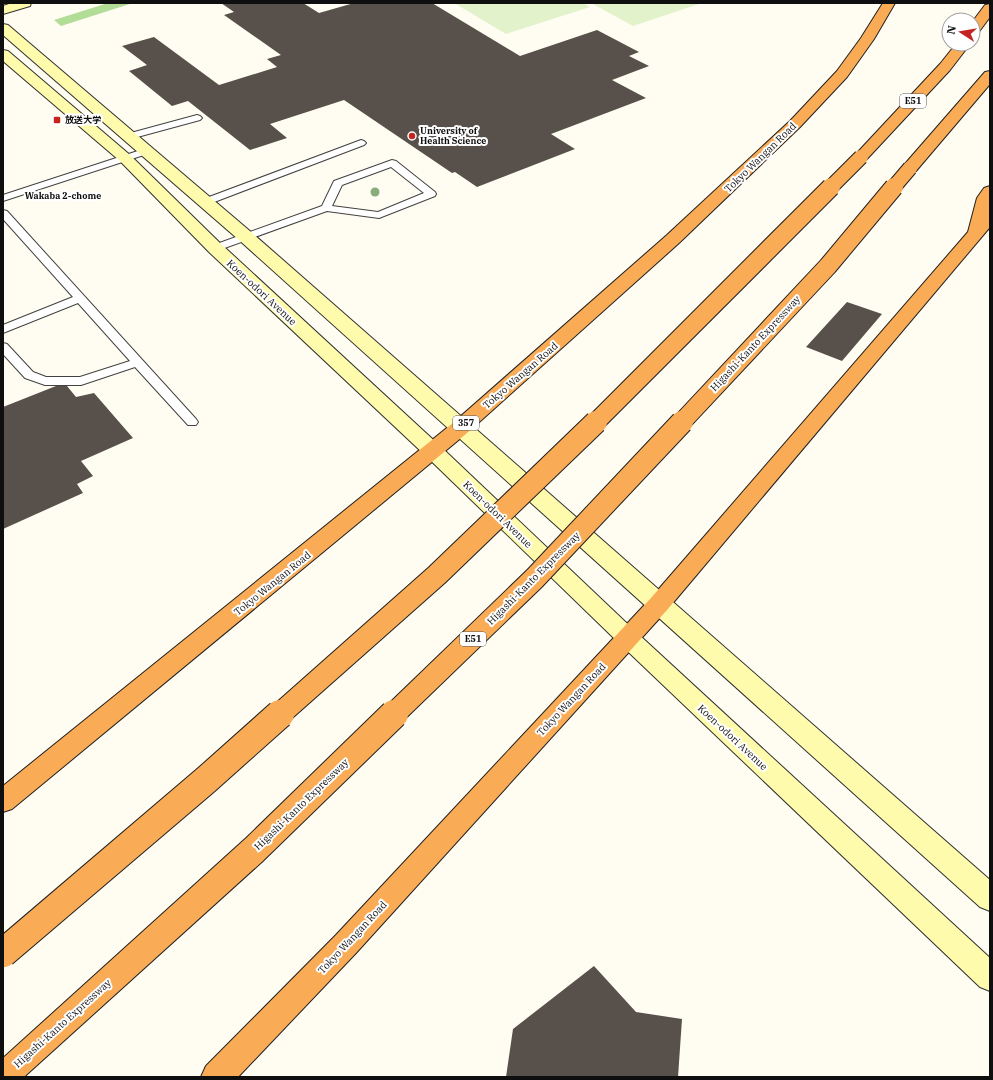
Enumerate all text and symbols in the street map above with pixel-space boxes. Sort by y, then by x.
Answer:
north arrow [941,12,981,52]
text: N [943,24,959,36]
road number: E51 [900,94,926,108]
place label: 放送大学 [65,114,101,125]
marker: 放送大学 [52,115,62,125]
street label: Tokyo Wangan Road [722,120,799,195]
place label: University of Health Science [420,125,486,146]
marker: University of Health Science [407,131,417,141]
district label: Wakaba 2-chome [25,190,101,201]
street label: Koen-odori Avenue [224,257,299,328]
street label: Higashi-Kanto Expressway [708,292,804,394]
street label: Tokyo Wangan Road [480,339,560,411]
road number: 357 [453,416,479,430]
street label: Koen-odori Avenue [460,478,535,551]
street label: Higashi-Kanto Expressway [484,529,583,628]
street label: Tokyo Wangan Road [231,548,313,618]
road number: E51 [460,632,486,646]
street label: Tokyo Wangan Road [534,660,609,739]
street label: Koen-odori Avenue [695,702,770,773]
street label: Higashi-Kanto Expressway [251,755,352,853]
street label: Tokyo Wangan Road [315,898,390,977]
street label: Higashi-Kanto Expressway [11,976,114,1070]

